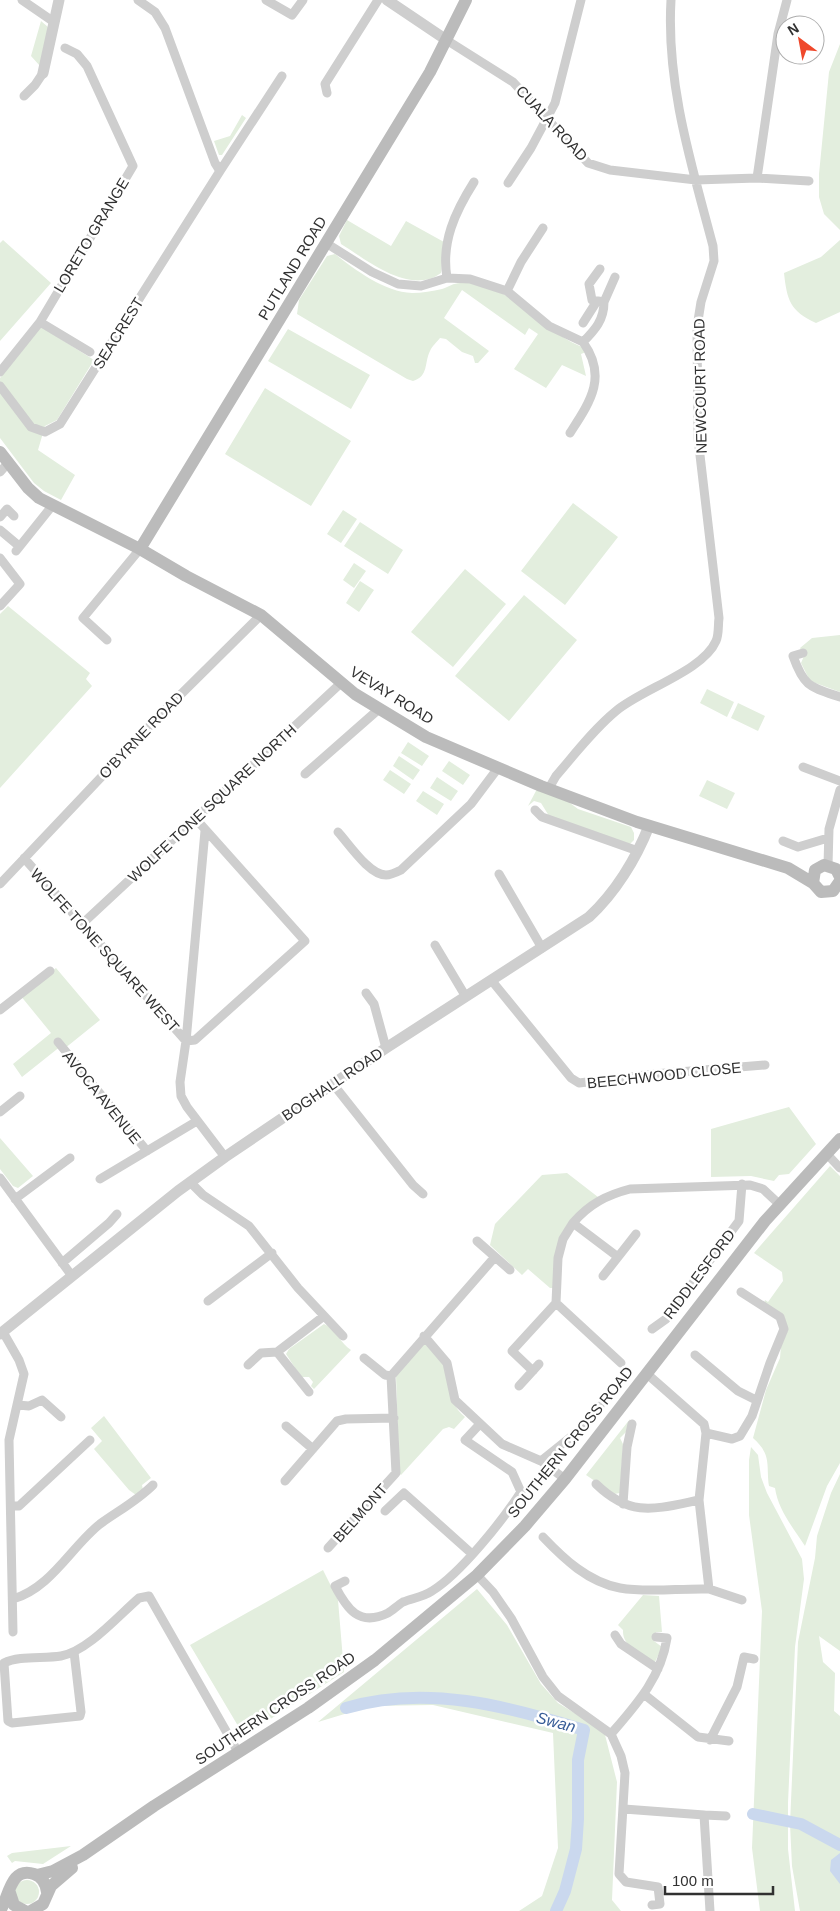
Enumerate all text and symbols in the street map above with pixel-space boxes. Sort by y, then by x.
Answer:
north arrow [775,15,825,65]
text: N [785,20,802,38]
street label: CUALA ROAD [513,82,591,164]
street label: LORETO GRANGE [50,175,132,295]
street label: PUTLAND ROAD [254,213,330,323]
street label: SEACREST [89,294,147,372]
street label: NEWCOURT ROAD [690,318,710,454]
street label: VEVAY ROAD [347,663,437,727]
street label: O'BYRNE ROAD [95,688,187,782]
street label: WOLFE TONE SQUARE NORTH [125,721,299,885]
street label: WOLFE TONE SQUARE WEST [27,865,183,1035]
street label: BOGHALL ROAD [278,1044,386,1124]
street label: AVOCA AVENUE [59,1047,145,1147]
street label: BEECHWOOD CLOSE [586,1058,742,1092]
street label: RIDDLESFORD [660,1226,738,1322]
street label: SOUTHERN CROSS ROAD [504,1363,636,1521]
street label: BELMONT [329,1480,391,1546]
street label: SOUTHERN CROSS ROAD [192,1648,358,1768]
water label: Swan [534,1709,578,1735]
scale bar [665,1864,772,1896]
text: 100 m [672,1872,714,1889]

